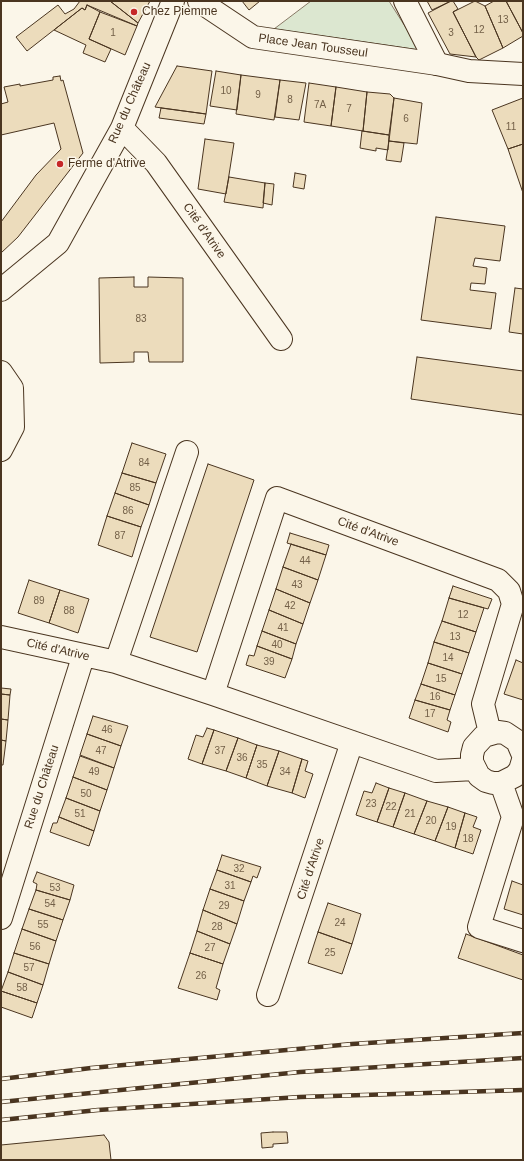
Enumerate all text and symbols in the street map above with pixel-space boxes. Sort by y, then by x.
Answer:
place label: Chez Piemme [142,5,217,19]
marker: Chez Piemme [129,7,139,17]
house number: 13 [497,14,509,26]
house number: 12 [473,24,485,36]
house number: 1 [110,27,116,39]
house number: 3 [448,27,454,39]
street label: Place Jean Tousseul [257,31,369,61]
street label: Rue du Château [106,60,154,146]
house number: 10 [220,85,232,97]
house number: 9 [255,89,261,101]
house number: 8 [287,94,293,106]
house number: 7A [314,99,326,111]
house number: 7 [346,103,352,115]
house number: 6 [403,113,409,125]
house number: 11 [506,121,516,133]
place label: Ferme d'Atrive [68,157,146,171]
marker: Ferme d'Atrive [55,159,65,169]
street label: Cité d'Atrive [180,201,228,261]
house number: 83 [135,313,147,325]
house number: 84 [138,457,150,469]
house number: 85 [129,482,141,494]
house number: 86 [122,505,134,517]
street label: Cité d'Atrive [335,514,401,550]
house number: 87 [114,530,126,542]
house number: 44 [299,555,311,567]
house number: 43 [291,579,303,591]
house number: 89 [33,595,45,607]
house number: 42 [284,600,296,612]
house number: 88 [63,605,75,617]
house number: 12 [457,609,469,621]
house number: 41 [277,622,289,634]
house number: 13 [449,631,461,643]
street label: Cité d'Atrive [25,636,91,664]
house number: 40 [271,639,283,651]
house number: 14 [442,652,454,664]
house number: 39 [263,656,275,668]
house number: 15 [435,673,447,685]
house number: 16 [429,691,441,703]
house number: 17 [424,708,436,720]
house number: 46 [101,724,113,736]
street label: Rue du Château [22,743,62,831]
house number: 47 [95,745,107,757]
house number: 37 [214,745,226,757]
house number: 36 [236,752,248,764]
house number: 35 [256,759,268,771]
house number: 49 [88,766,100,778]
house number: 34 [279,766,291,778]
house number: 50 [80,788,92,800]
house number: 23 [365,798,377,810]
house number: 22 [385,801,397,813]
house number: 51 [74,808,86,820]
house number: 21 [404,808,416,820]
house number: 20 [425,815,437,827]
house number: 19 [445,821,457,833]
house number: 18 [462,833,474,845]
street label: Cité d'Atrive [294,836,328,902]
house number: 32 [233,863,245,875]
house number: 31 [224,880,236,892]
house number: 53 [49,882,61,894]
house number: 54 [44,898,56,910]
house number: 29 [218,900,230,912]
house number: 24 [334,917,346,929]
house number: 55 [37,919,49,931]
house number: 28 [211,921,223,933]
house number: 56 [29,941,41,953]
house number: 27 [204,942,216,954]
house number: 25 [324,947,336,959]
house number: 57 [23,962,35,974]
house number: 26 [195,970,207,982]
house number: 58 [16,982,28,994]

